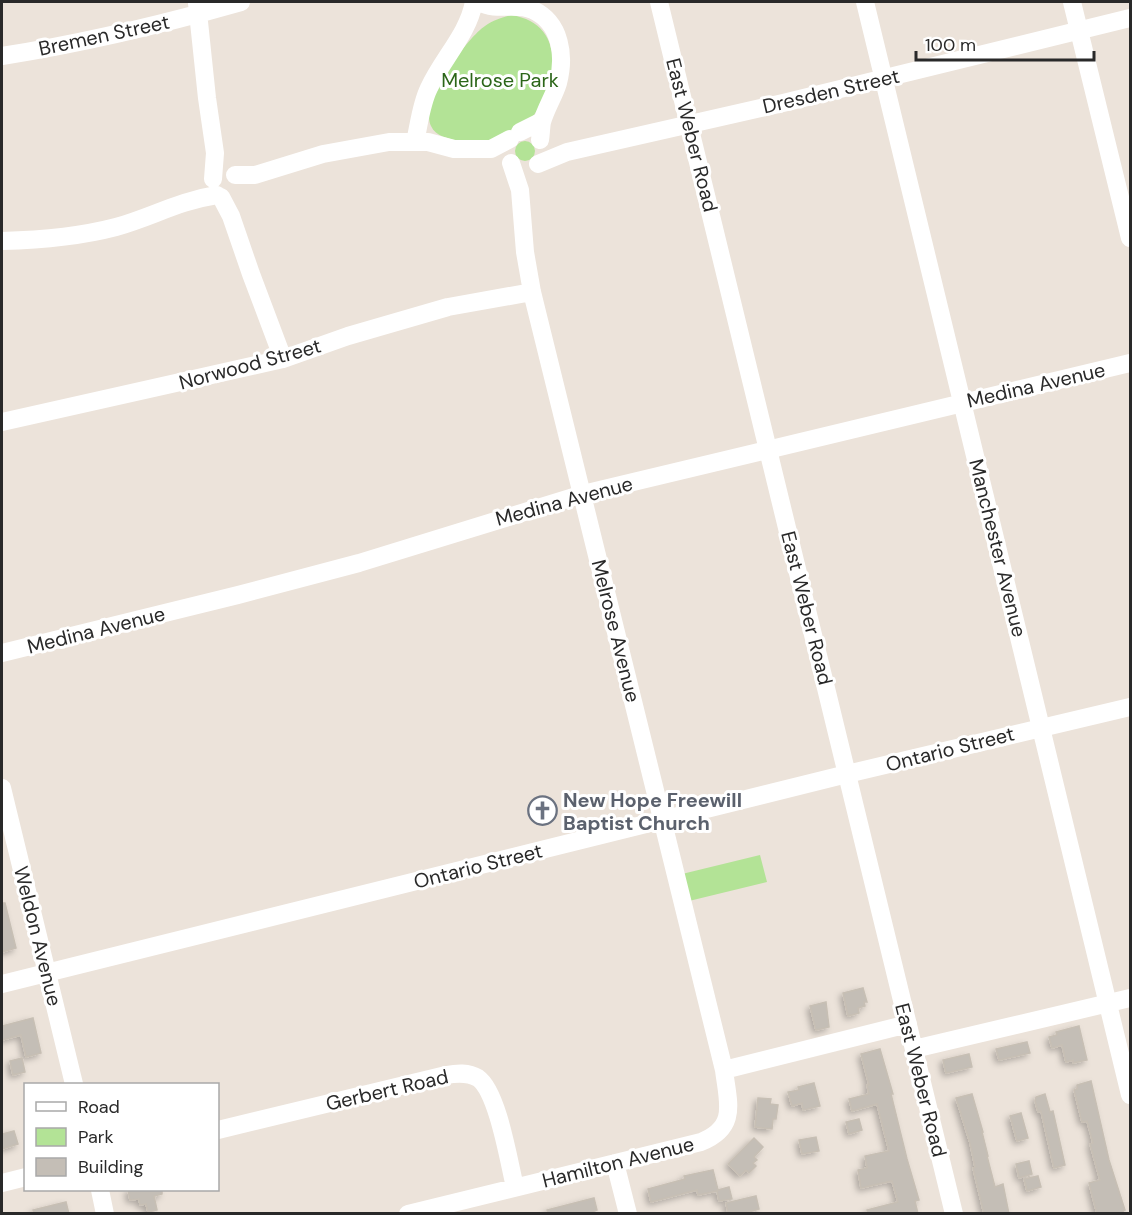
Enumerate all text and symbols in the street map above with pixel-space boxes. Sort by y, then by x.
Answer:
street label: Bremen Street [36,8,172,62]
scale bar [916,24,1094,62]
text: 100 m [925,33,976,57]
street label: East Weber Road [660,55,724,215]
street label: Dresden Street [760,63,902,119]
park label: Melrose Park [441,67,559,93]
street label: Norwood Street [176,332,324,395]
street label: Medina Avenue [964,356,1108,414]
street label: Manchester Avenue [963,456,1033,640]
street label: Medina Avenue [492,470,636,532]
street label: East Weber Road [775,528,839,688]
street label: Melrose Avenue [586,557,646,705]
street label: Medina Avenue [24,600,168,660]
street label: Ontario Street [883,720,1017,778]
place label: New Hope Freewill Baptist Church [563,787,742,836]
church icon: New Hope Freewill Baptist Church [526,795,558,827]
street label: Ontario Street [411,837,545,895]
street label: Weldon Avenue [8,863,68,1009]
street label: East Weber Road [889,1000,953,1160]
street label: Gerbert Road [323,1063,451,1117]
legend [24,1083,219,1191]
text: Road [78,1095,120,1119]
text: Park [78,1125,114,1149]
street label: Hamilton Avenue [539,1131,697,1193]
text: Building [78,1155,143,1179]

